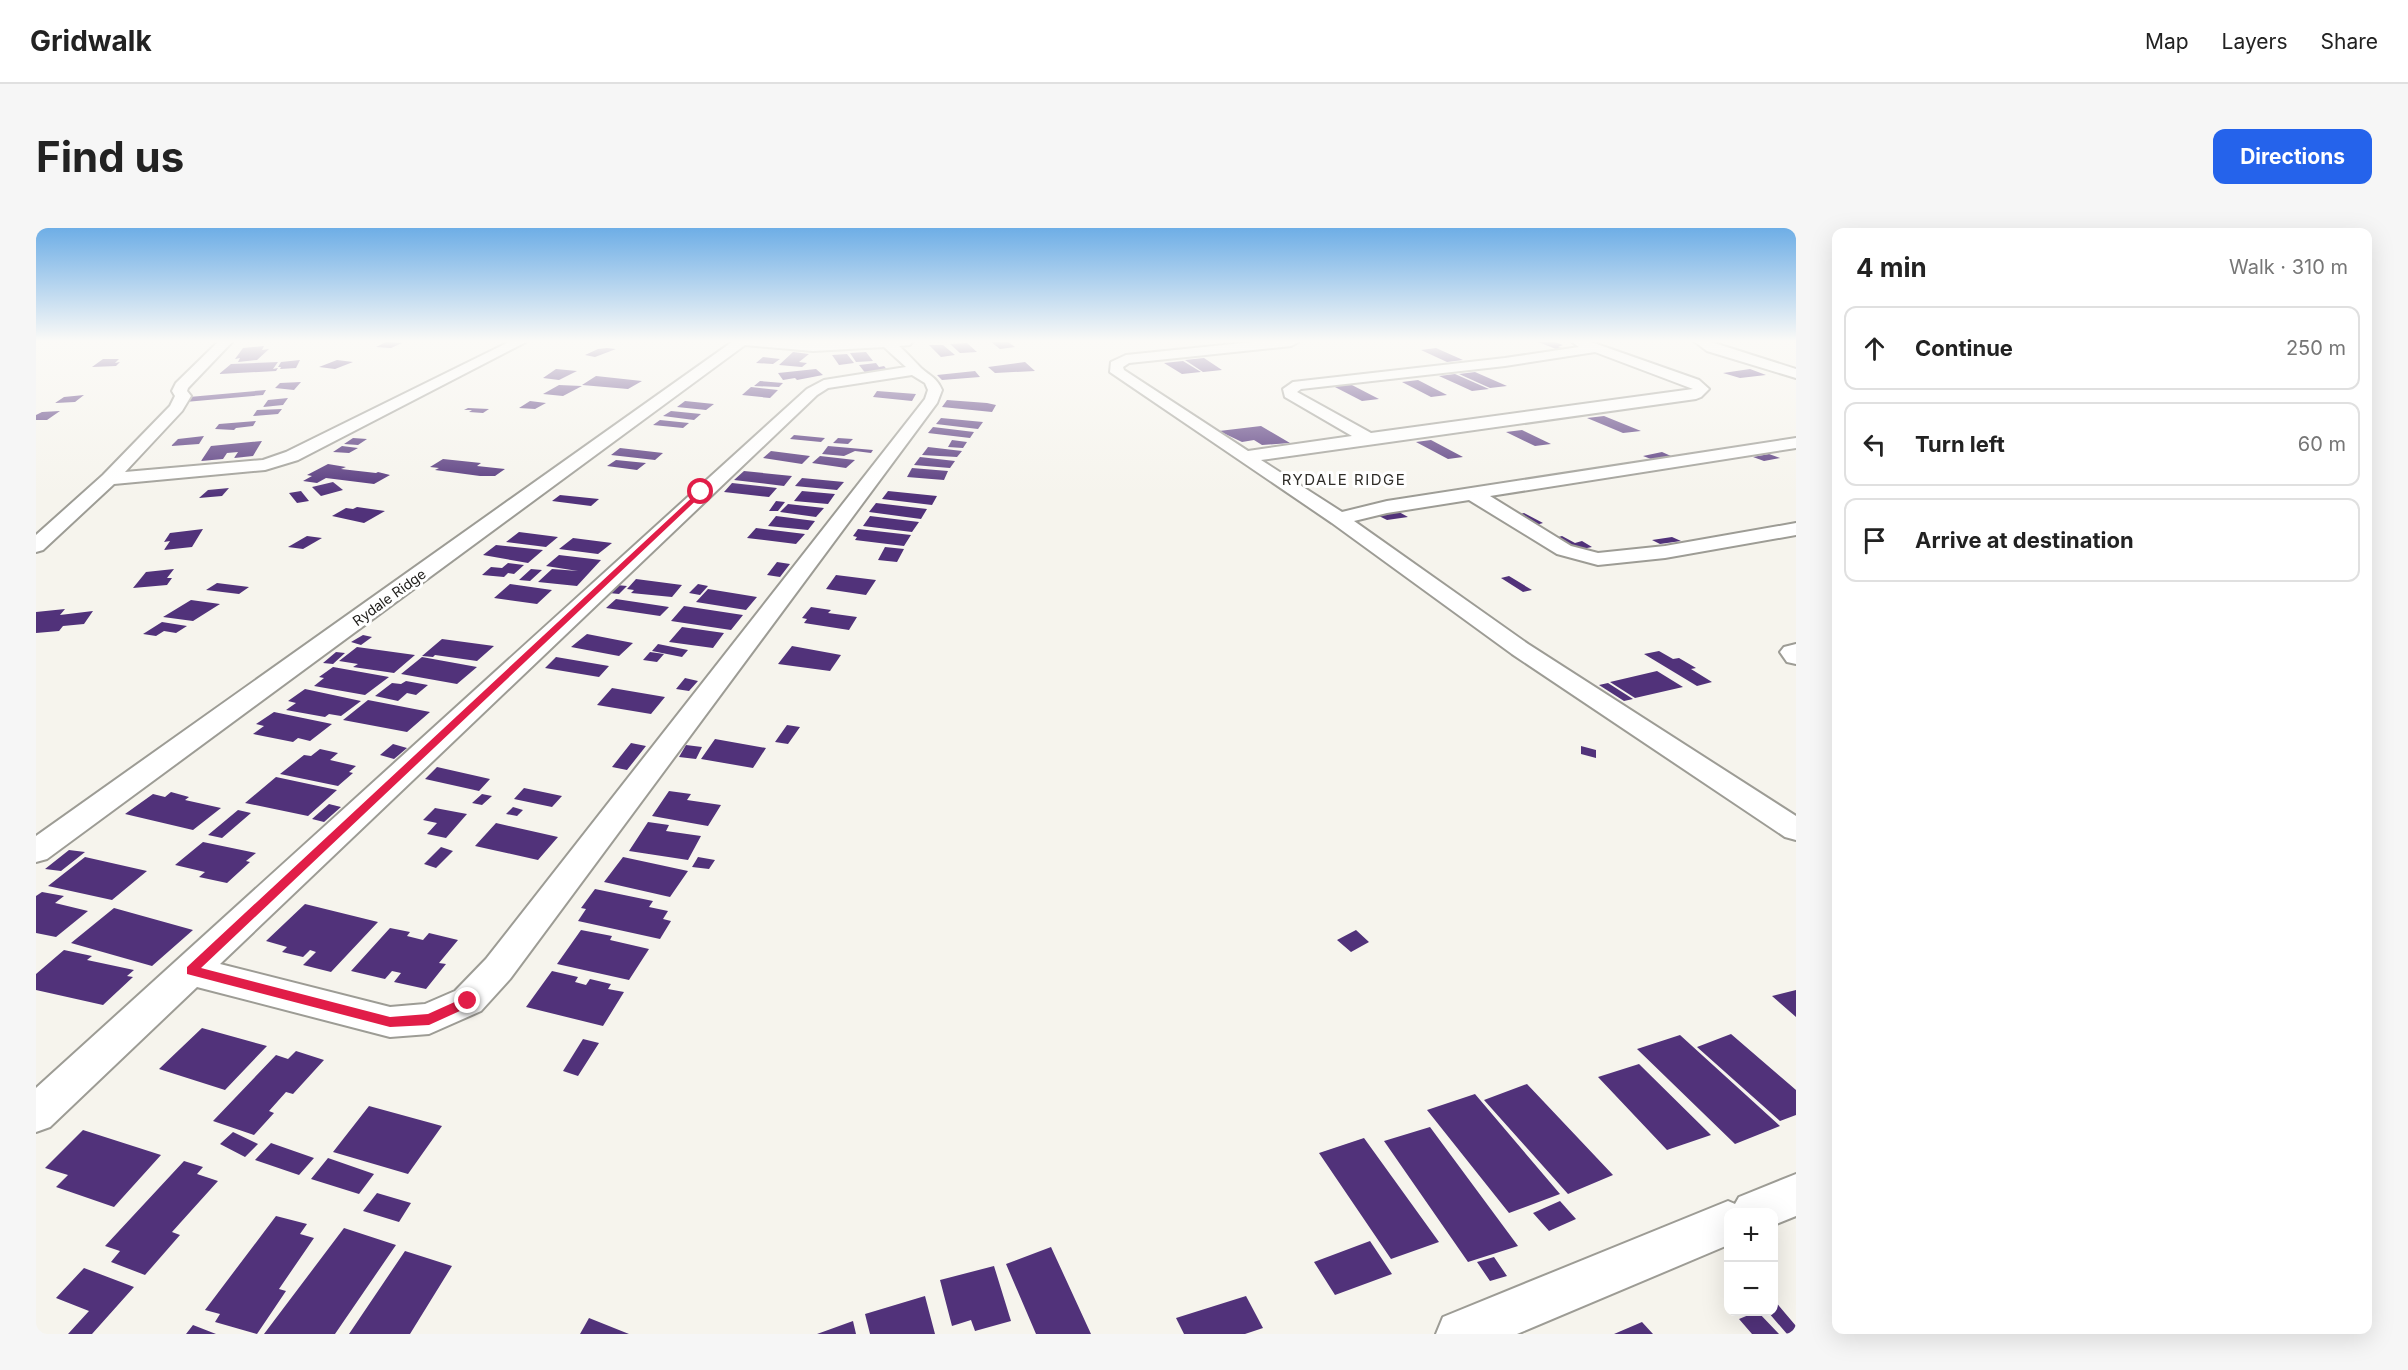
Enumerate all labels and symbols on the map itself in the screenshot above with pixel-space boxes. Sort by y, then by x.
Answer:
district label: RYDALE RIDGE [1282,470,1406,489]
route start [687,478,713,504]
street label: Rydale Ridge [349,565,429,629]
route end [454,987,480,1013]

